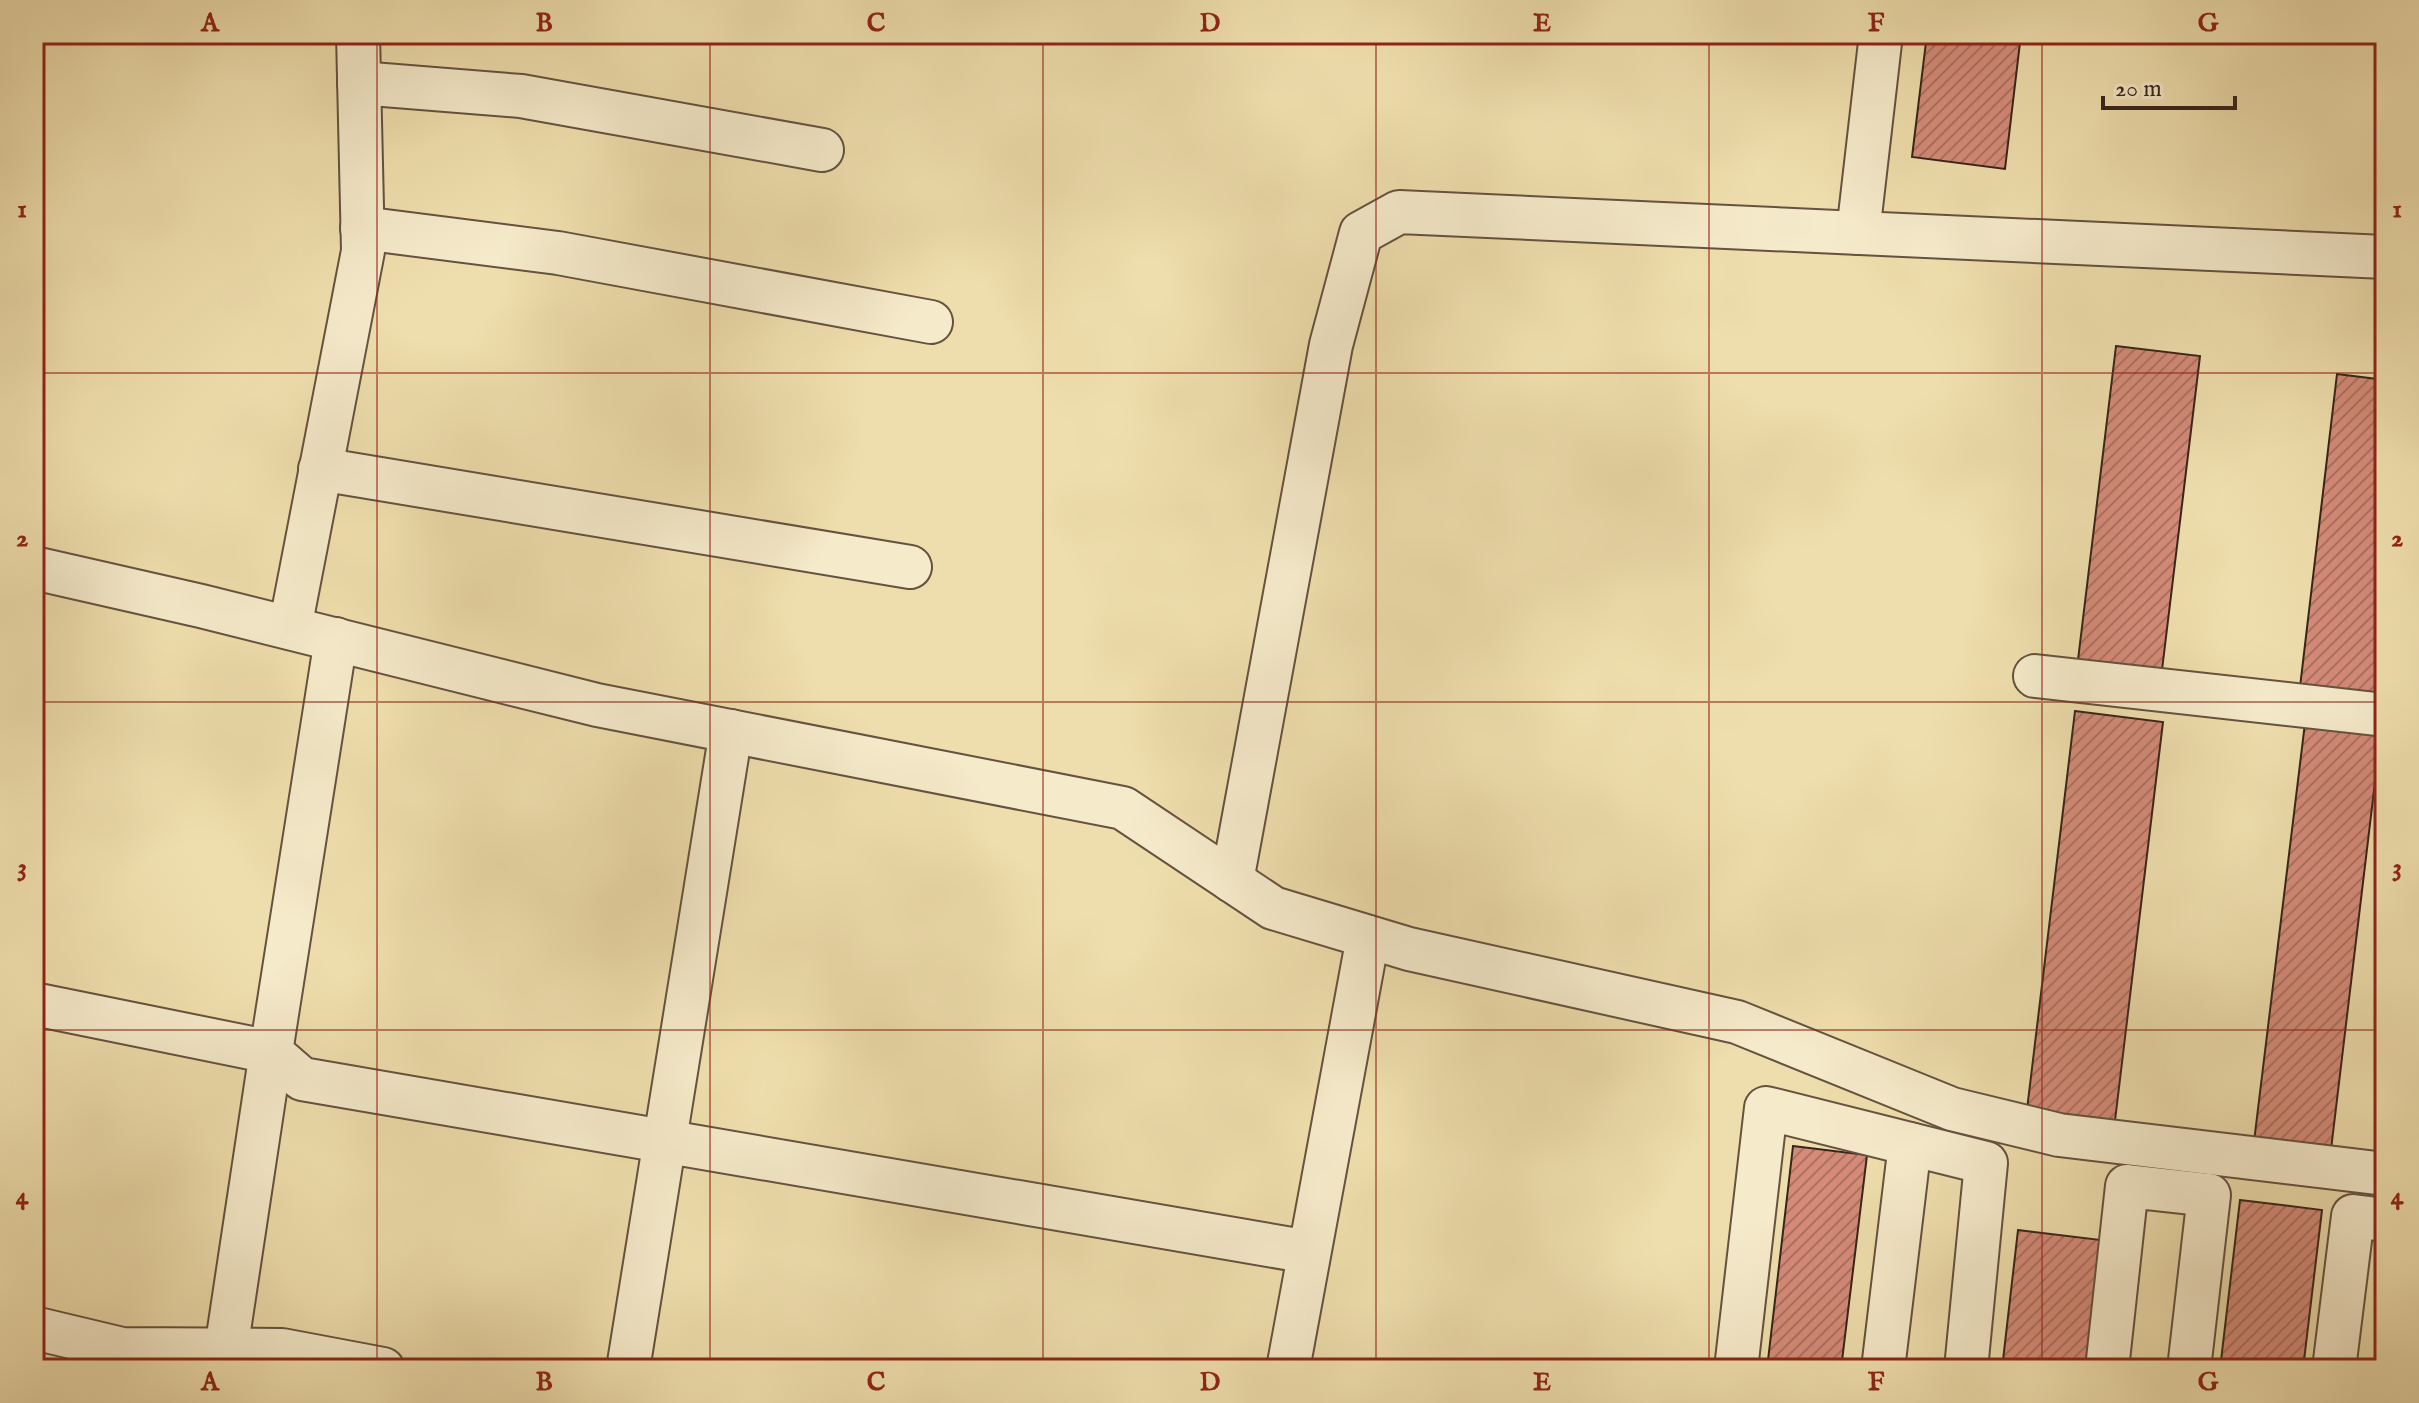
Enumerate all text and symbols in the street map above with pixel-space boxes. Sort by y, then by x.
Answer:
text: A [200,7,220,40]
text: B [535,7,553,40]
text: C [867,7,886,40]
text: D [1200,7,1221,40]
text: E [1533,7,1551,40]
text: F [1868,7,1885,40]
text: G [2198,7,2219,40]
scale bar [2103,60,2235,110]
text: 20 m [2115,74,2162,105]
text: 1 [17,193,27,226]
text: 1 [2392,193,2402,226]
text: 2 [16,522,28,555]
text: 2 [2391,522,2403,555]
text: 3 [17,851,27,884]
text: 3 [2392,851,2402,884]
text: 4 [16,1180,30,1213]
text: 4 [2391,1180,2405,1213]
text: A [200,1366,220,1399]
text: B [535,1366,553,1399]
text: C [867,1366,886,1399]
text: D [1200,1366,1221,1399]
text: E [1533,1366,1551,1399]
text: F [1868,1366,1885,1399]
text: G [2198,1366,2219,1399]

